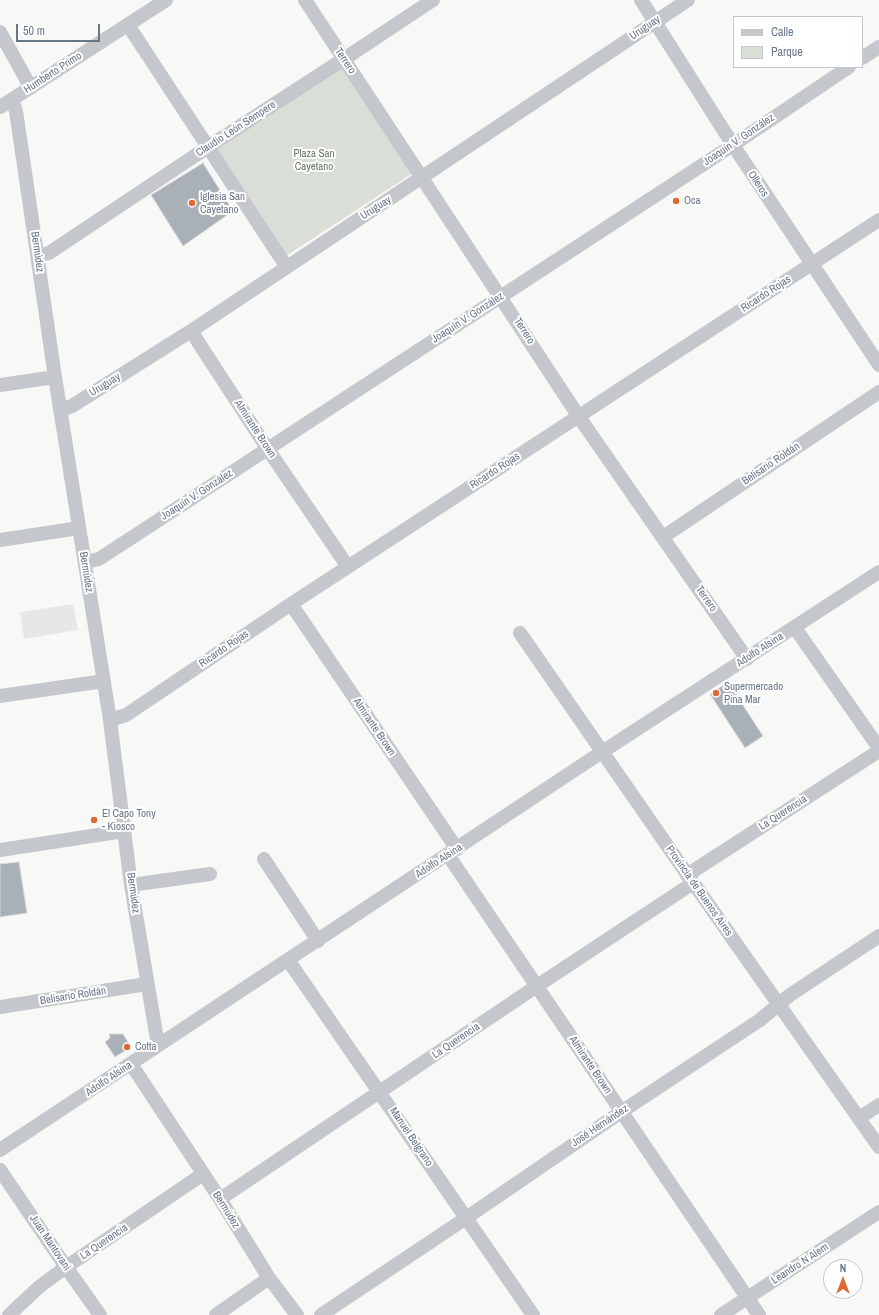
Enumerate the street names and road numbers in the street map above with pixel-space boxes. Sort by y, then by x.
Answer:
street label: Uruguay [627,13,663,43]
street label: Terrero [332,45,358,77]
street label: Humberto Primo [22,49,84,97]
street label: Claudio León Sempere [194,98,278,160]
street label: Joaquín V. González [701,111,777,169]
street label: Olleros [745,168,771,200]
street label: Uruguay [358,193,394,223]
street label: Bermúdez [28,231,46,273]
street label: Ricardo Rojas [738,273,794,315]
street label: Joaquín V. González [430,290,506,346]
street label: Terrero [511,315,537,347]
street label: Uruguay [87,370,123,400]
street label: Almirante Brown [231,397,279,461]
street label: Belisario Roldán [740,440,802,488]
street label: Ricardo Rojas [467,450,523,492]
street label: Joaquín V. González [159,467,235,523]
street label: Bermúdez [76,551,96,593]
street label: Terrero [692,584,720,614]
street label: Ricardo Rojas [197,628,251,670]
street label: Adolfo Alsina [734,630,786,670]
street label: Almirante Brown [350,696,398,758]
street label: La Querencia [756,793,810,833]
street label: Adolfo Alsina [413,841,465,881]
street label: Provincia de Buenos Aires [663,843,735,939]
street label: Bermúdez [124,872,142,914]
street label: Belisario Roldán [39,984,107,1008]
street label: La Querencia [430,1020,482,1062]
street label: Almirante Brown [566,1034,614,1096]
street label: Adolfo Alsina [83,1059,135,1099]
street label: José Hernández [569,1102,631,1150]
street label: Manuel Belgrano [386,1105,436,1169]
street label: Bermúdez [210,1189,242,1231]
street label: Juan Mantovani [27,1213,73,1273]
street label: La Querencia [78,1221,130,1263]
street label: Leandro N Alem [769,1241,831,1287]

